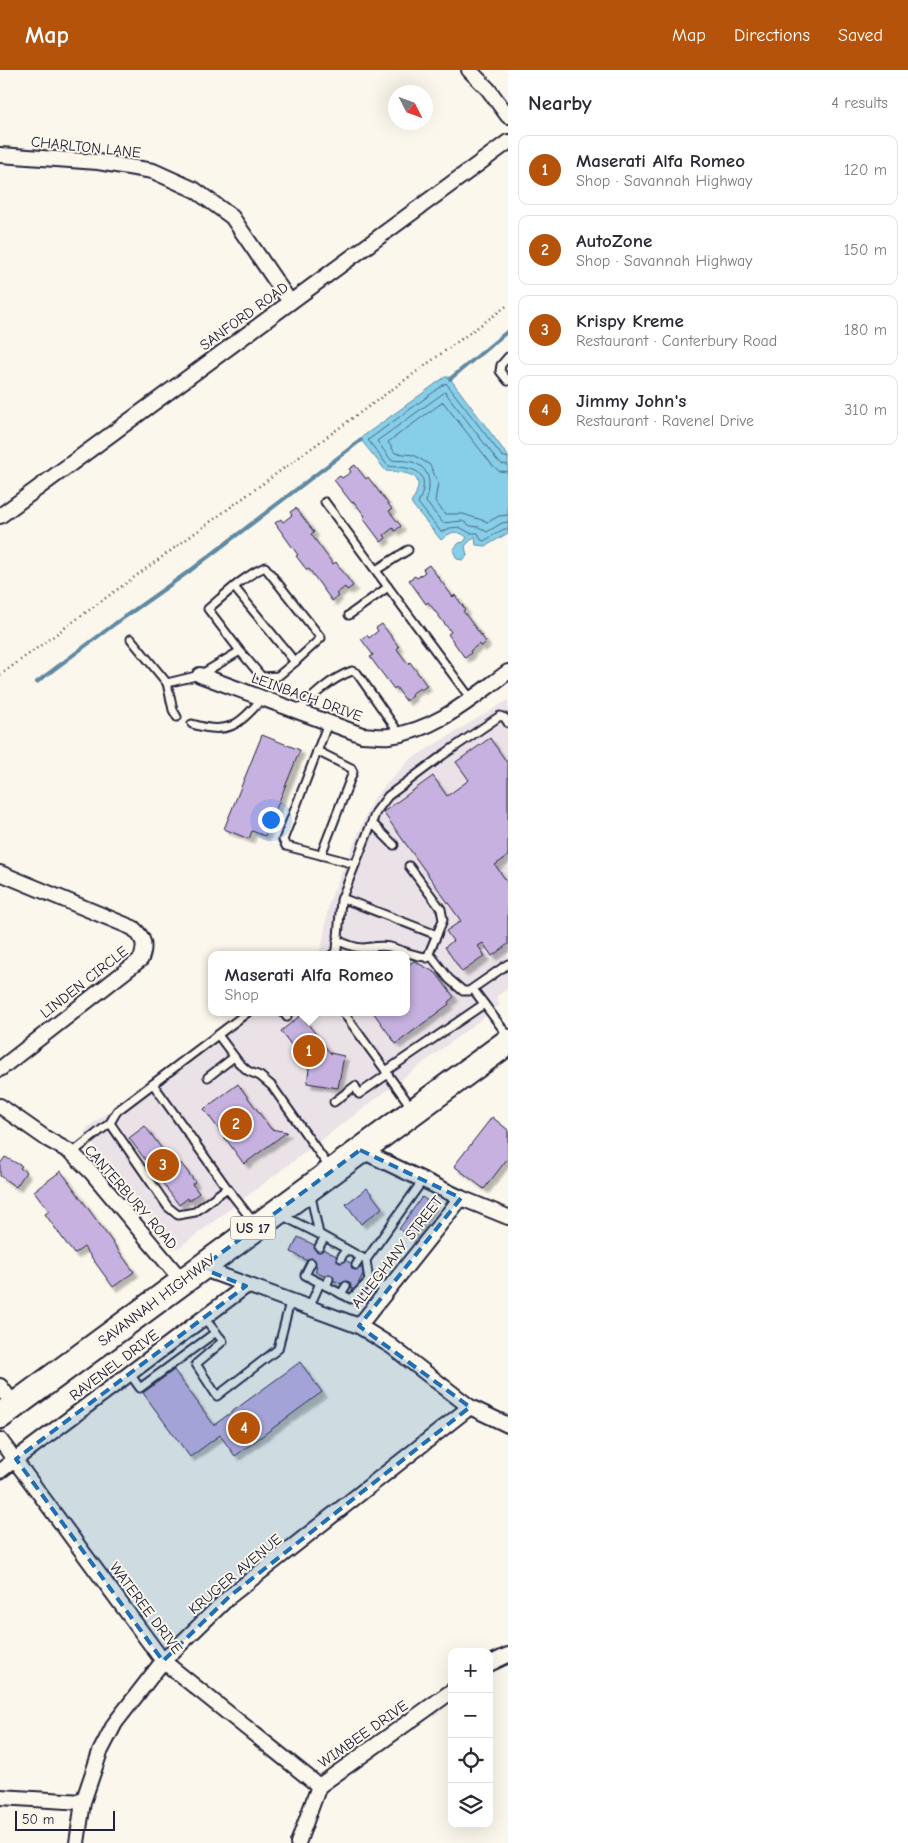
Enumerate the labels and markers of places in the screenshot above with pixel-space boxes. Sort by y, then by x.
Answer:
pin: 1 [293,1032,325,1070]
pin: 2 [220,1105,252,1143]
pin: 3 [147,1146,179,1184]
pin: 4 [228,1409,260,1447]

